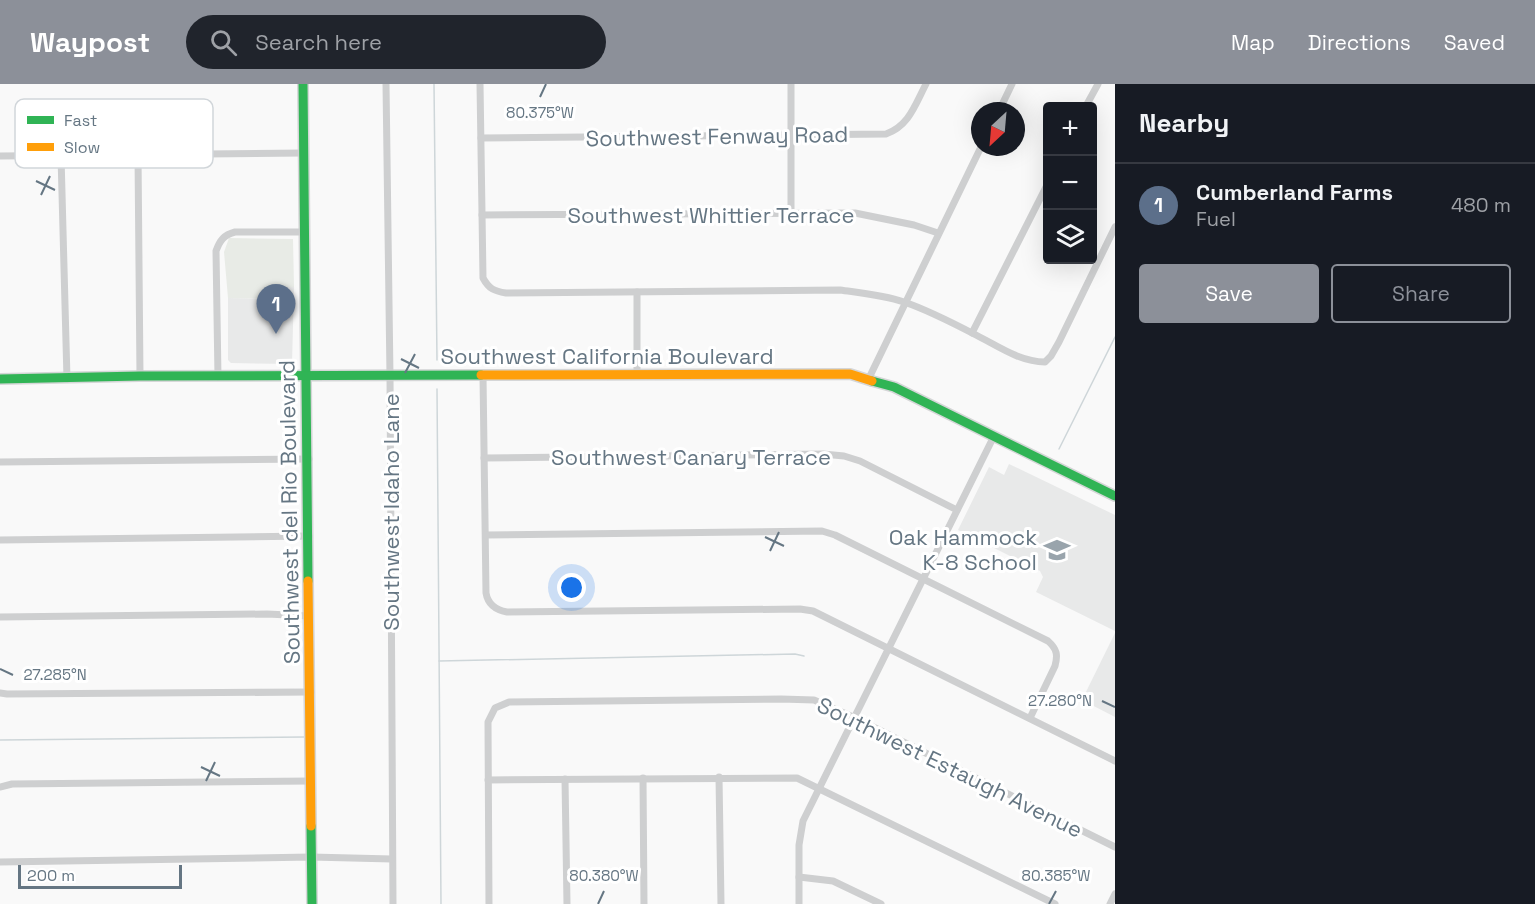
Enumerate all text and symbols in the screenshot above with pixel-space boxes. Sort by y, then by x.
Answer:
search box [186,15,606,69]
text: Waypost [30,24,150,60]
icon: search [207,26,240,59]
text: Search here [255,28,382,56]
text: Map [1231,29,1275,56]
text: Directions [1308,29,1411,56]
text: Saved [1444,29,1505,56]
legend [15,99,213,168]
north arrow [971,102,1025,156]
map controls [1043,102,1097,264]
button: + [1043,102,1097,156]
text: 80.375°W [506,103,574,122]
text: Nearby [1139,106,1229,140]
text: Fast [64,110,97,131]
street label: Southwest Fenway Road [585,120,849,152]
text: Slow [64,137,100,158]
button: − [1043,156,1097,210]
text: Cumberland Farms [1196,178,1393,206]
text: 1 [1154,192,1163,218]
text: 480 m [1451,192,1511,218]
street label: Southwest Whittier Terrace [567,201,855,229]
text: Fuel [1196,206,1236,232]
button: layers [1043,210,1097,264]
button: Save [1139,264,1319,323]
button: Share [1331,264,1511,323]
pin: 1 [256,284,296,334]
street label: Southwest California Boulevard [440,342,774,370]
street label: Southwest del Rio Boulevard [272,360,306,664]
street label: Southwest Idaho Lane [377,393,405,631]
street label: Southwest Canary Terrace [551,443,831,471]
place label: Oak Hammock K-8 School [889,523,1037,576]
school or university icon: Oak Hammock K-8 School [1042,535,1072,565]
your location [557,573,586,602]
text: 27.285°N [23,665,87,684]
street label: Southwest Estaugh Avenue [813,690,1087,844]
text: 27.280°N [1028,691,1092,710]
scale bar [18,862,182,890]
text: 200 m [27,865,75,886]
text: 80.380°W [569,866,639,885]
text: 80.385°W [1022,866,1090,885]

